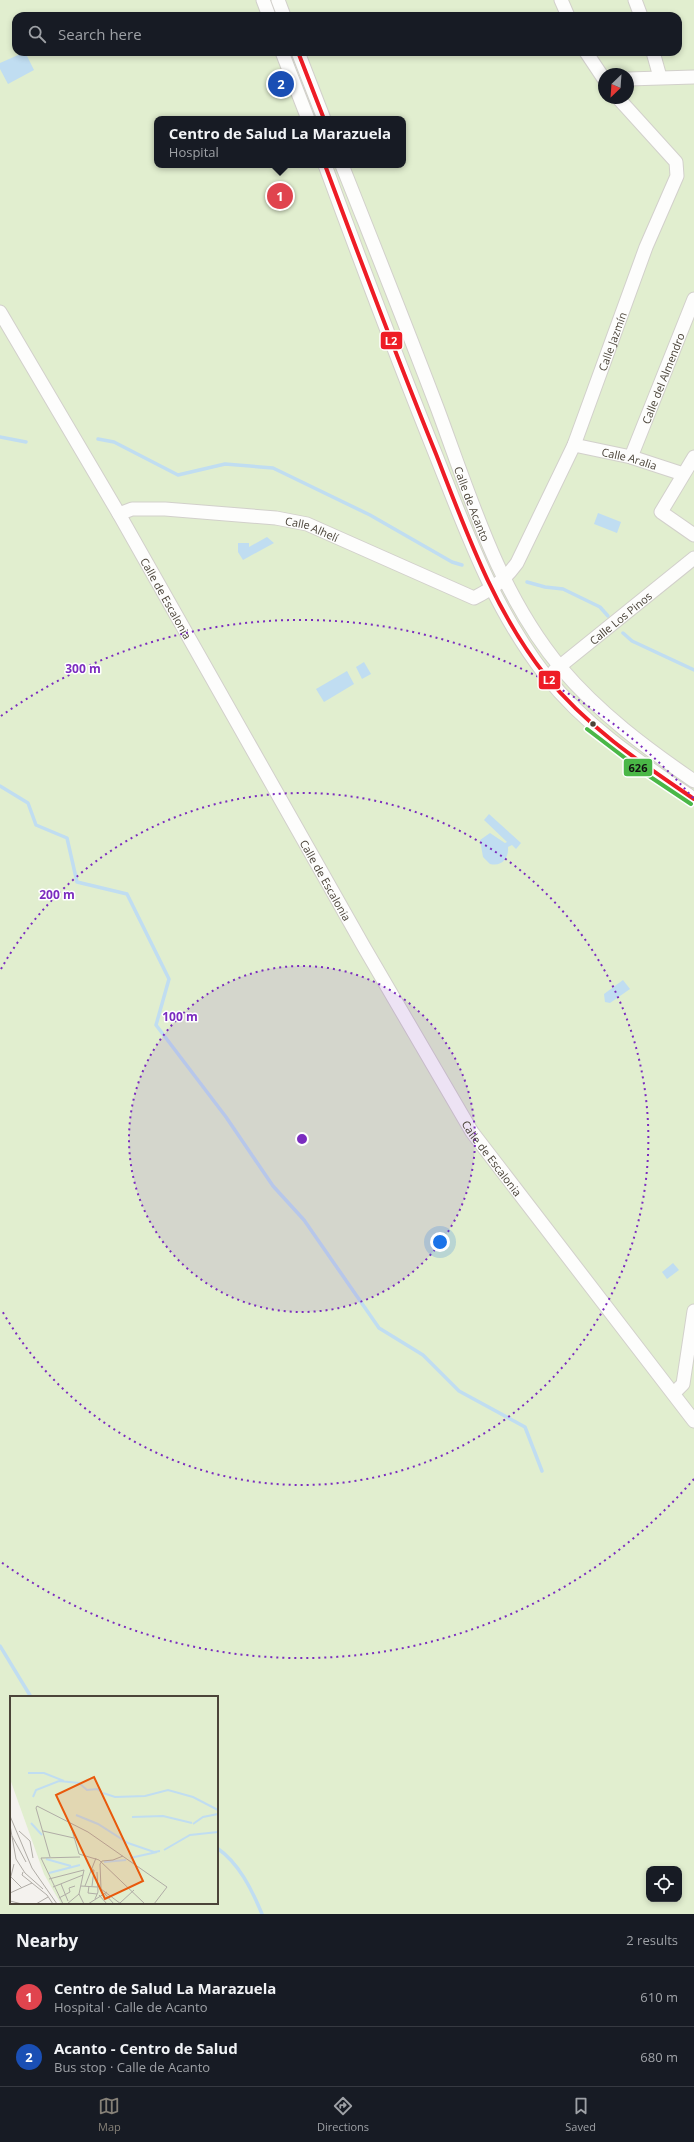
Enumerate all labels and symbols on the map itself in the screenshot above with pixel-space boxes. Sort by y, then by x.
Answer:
north arrow [598,68,634,104]
pin: 2 [268,69,294,99]
pin: 1 [267,181,293,211]
street label: Calle Jazmín [594,310,629,373]
street label: Calle del Almendro [638,330,688,426]
line badge: L2 [380,331,403,350]
text: L2 [385,333,397,348]
street label: Calle Aralia [600,444,659,473]
street label: Calle de Acanto [451,464,494,544]
street label: Calle Alhelí [284,512,341,545]
street label: Calle de Escalonia [138,555,196,641]
street label: Calle Los Pinos [586,588,654,647]
text: 300 m [65,660,101,677]
line badge: L2 [538,670,561,690]
text: L2 [543,672,555,687]
unlabelled marker [588,719,598,729]
line badge: 626 [623,758,653,777]
text: 626 [629,760,647,775]
street label: Calle de Escalonia [297,837,355,923]
text: 200 m [39,886,75,903]
text: 100 m [162,1008,198,1025]
street label: Calle de Escalonia [459,1117,526,1199]
centre of rings [295,1132,309,1146]
your location [430,1232,450,1252]
inset map [10,1696,218,1904]

